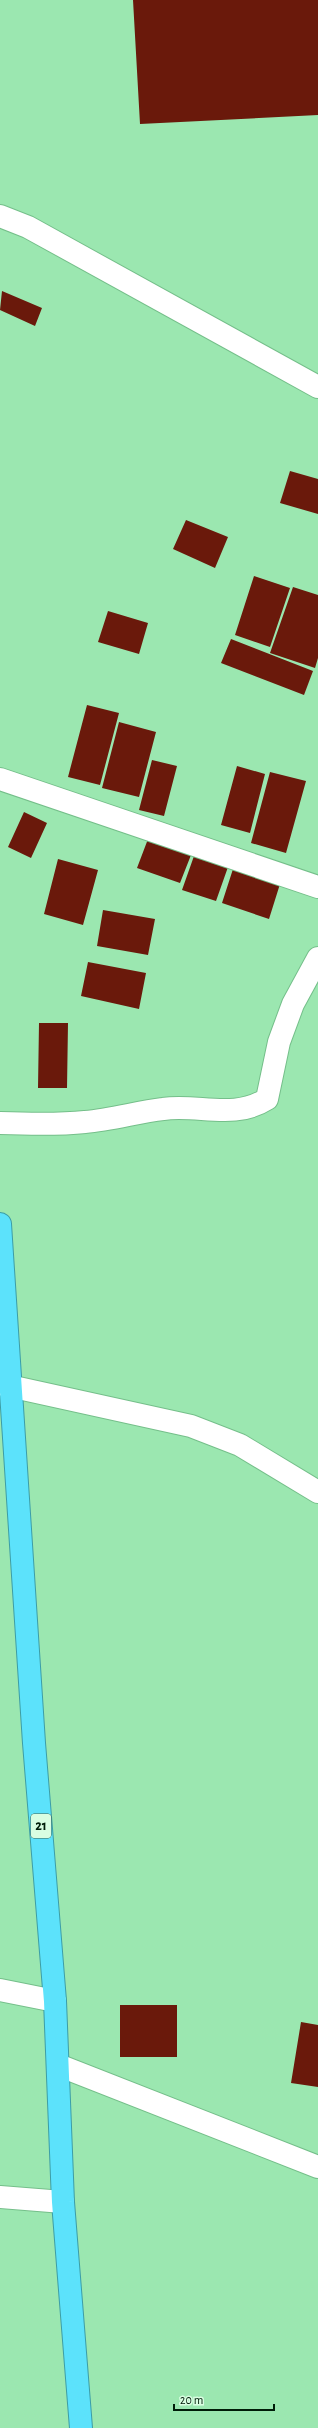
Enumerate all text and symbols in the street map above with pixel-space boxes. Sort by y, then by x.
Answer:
road number: 21 [31,1814,51,1838]
scale bar [174,2386,274,2412]
text: 20 m [180,2394,203,2406]

